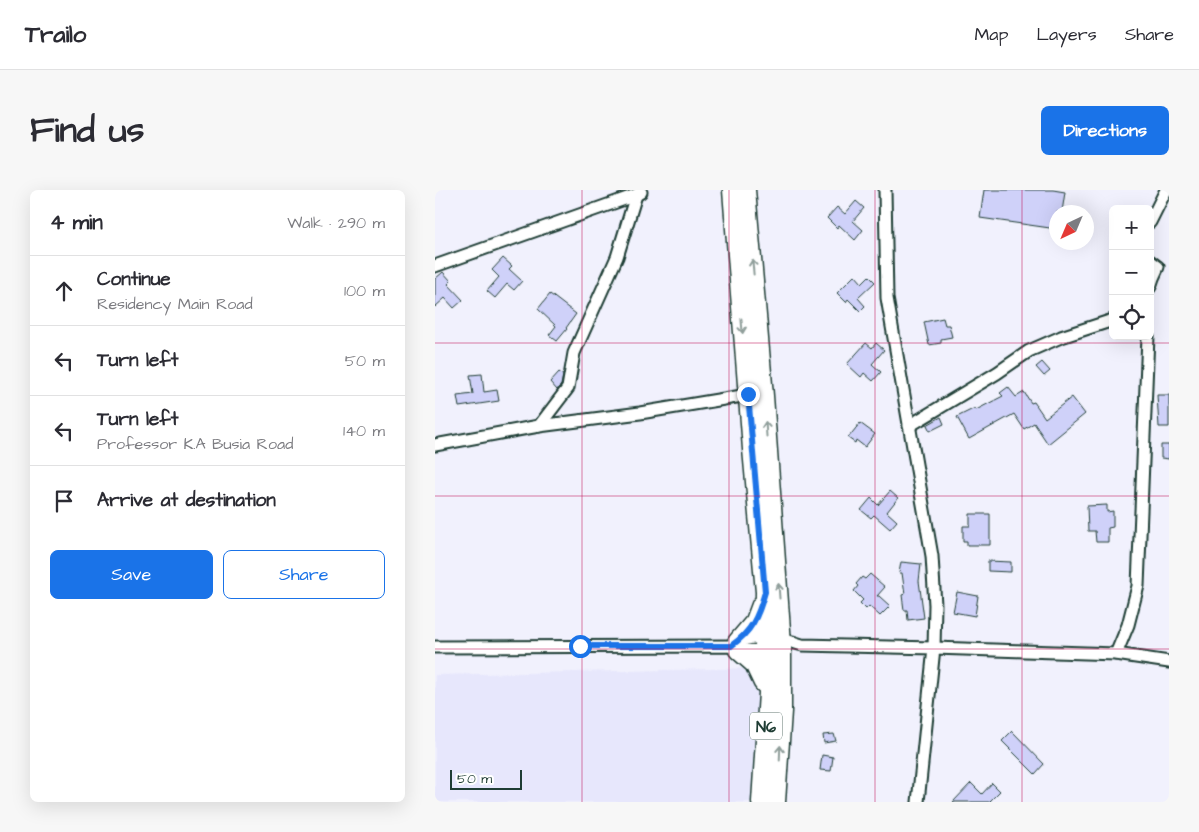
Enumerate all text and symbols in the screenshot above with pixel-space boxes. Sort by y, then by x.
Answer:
text: Trailo [25,18,86,52]
text: Map [974,22,1008,47]
text: Layers [1036,22,1097,47]
text: Share [1125,22,1174,47]
text: Find us [30,106,144,155]
button: Directions [1041,106,1169,155]
north arrow [1049,205,1094,250]
map controls [1109,205,1154,340]
button: + [1109,205,1154,250]
text: 4 min [50,208,103,237]
text: Walk · 290 m [287,212,385,234]
button: − [1109,250,1154,295]
one-way arrow [748,259,757,275]
text: Continue [97,266,171,293]
icon: ahead [50,277,78,305]
text: 100 m [344,280,385,302]
text: Residency Main Road [97,293,253,315]
button: locate [1109,295,1154,340]
one-way arrow [737,318,747,334]
icon: left [50,347,78,375]
text: Turn left [97,347,178,374]
text: 50 m [345,350,385,372]
route end [737,383,760,406]
text: Turn left [97,406,178,433]
icon: left [50,417,78,445]
text: 140 m [343,420,385,442]
one-way arrow [762,421,771,437]
text: Professor K.A Busia Road [97,433,293,455]
icon: arrive [50,487,78,515]
text: Arrive at destination [97,487,276,514]
button: Save [50,550,213,599]
button: Share [223,550,385,599]
one-way arrow [774,583,783,599]
route start [569,635,592,658]
road number: N6 [750,712,782,740]
one-way arrow [775,746,785,762]
scale bar [450,767,523,790]
text: 50 m [457,769,492,789]

